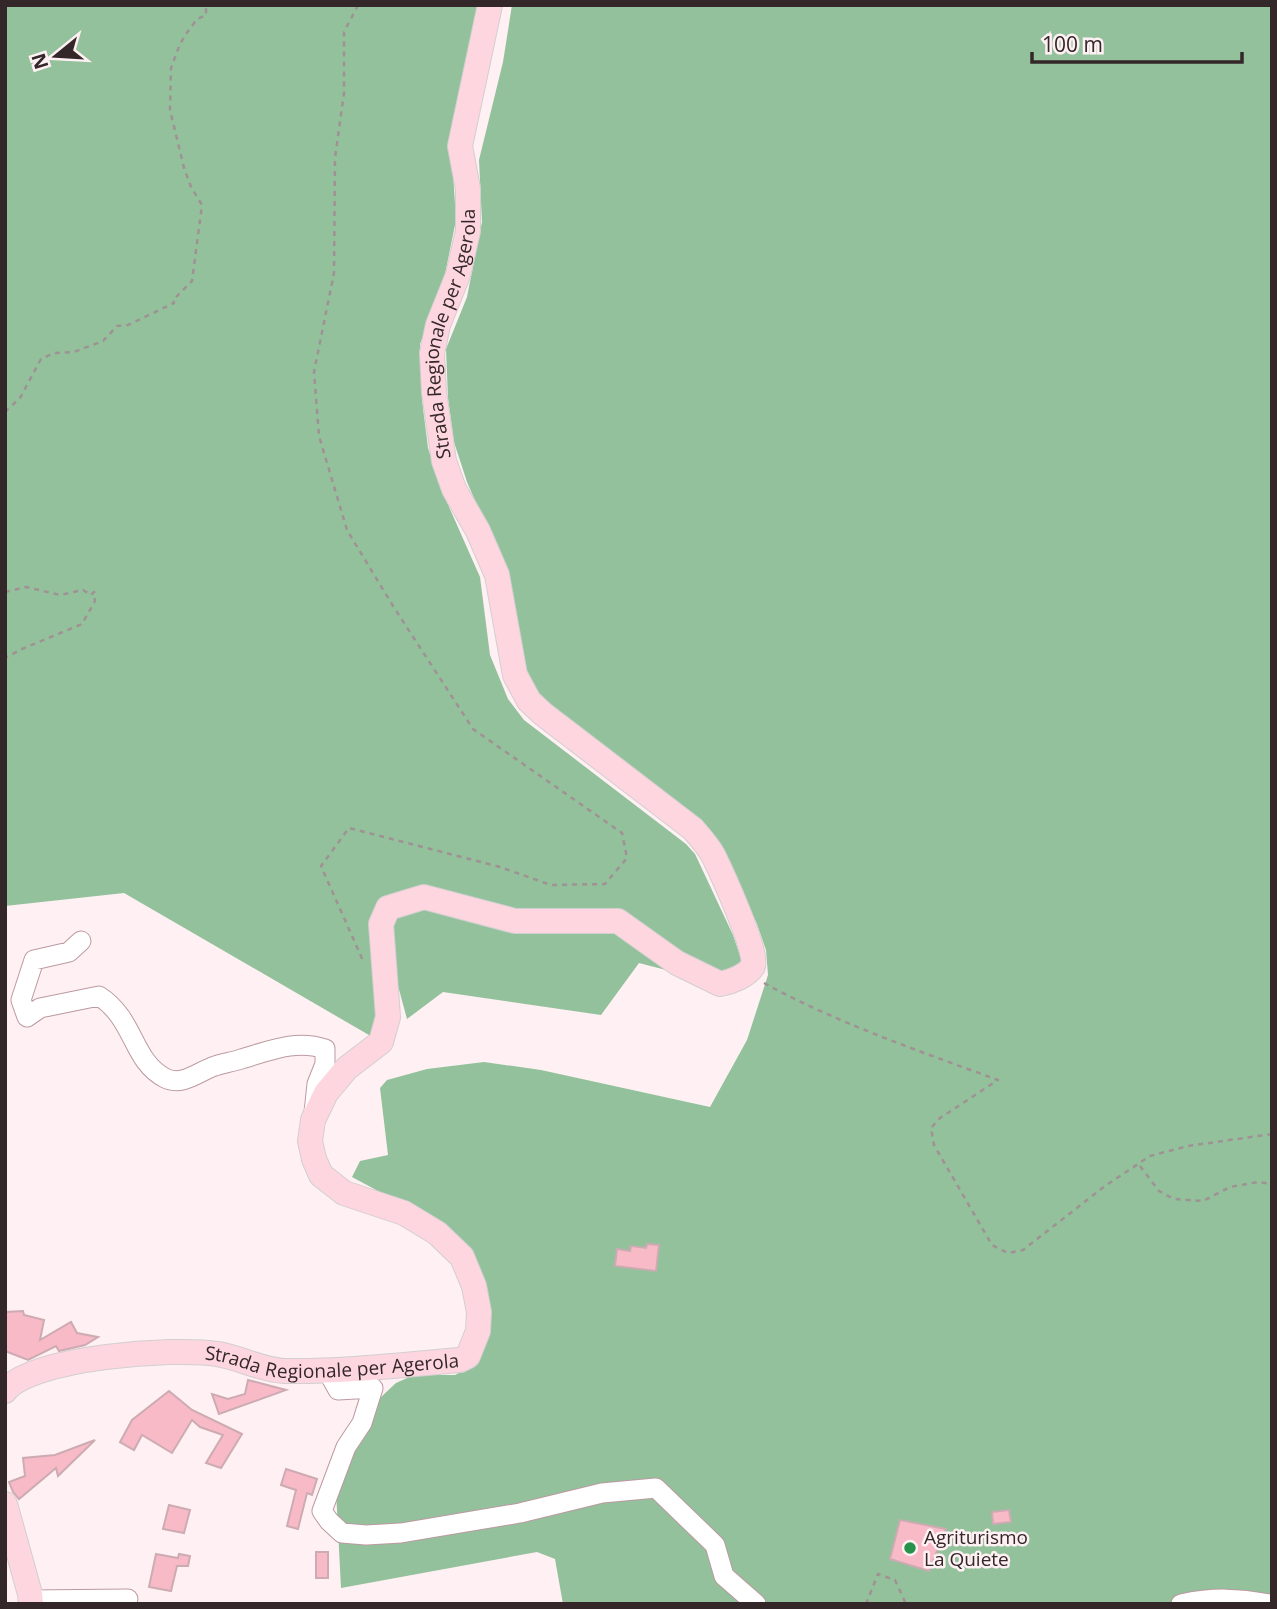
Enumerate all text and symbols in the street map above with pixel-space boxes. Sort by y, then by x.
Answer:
north arrow [21,21,91,91]
scale bar [1032,21,1242,65]
text: 100 m [1042,30,1103,58]
text: N [25,50,55,73]
street label: Strada Regionale per Agerola [419,209,481,461]
street label: Strada Regionale per Agerola [204,1340,460,1384]
place label: Agriturismo La Quiete [924,1524,1028,1572]
marker: Agriturismo La Quiete [902,1540,918,1556]

